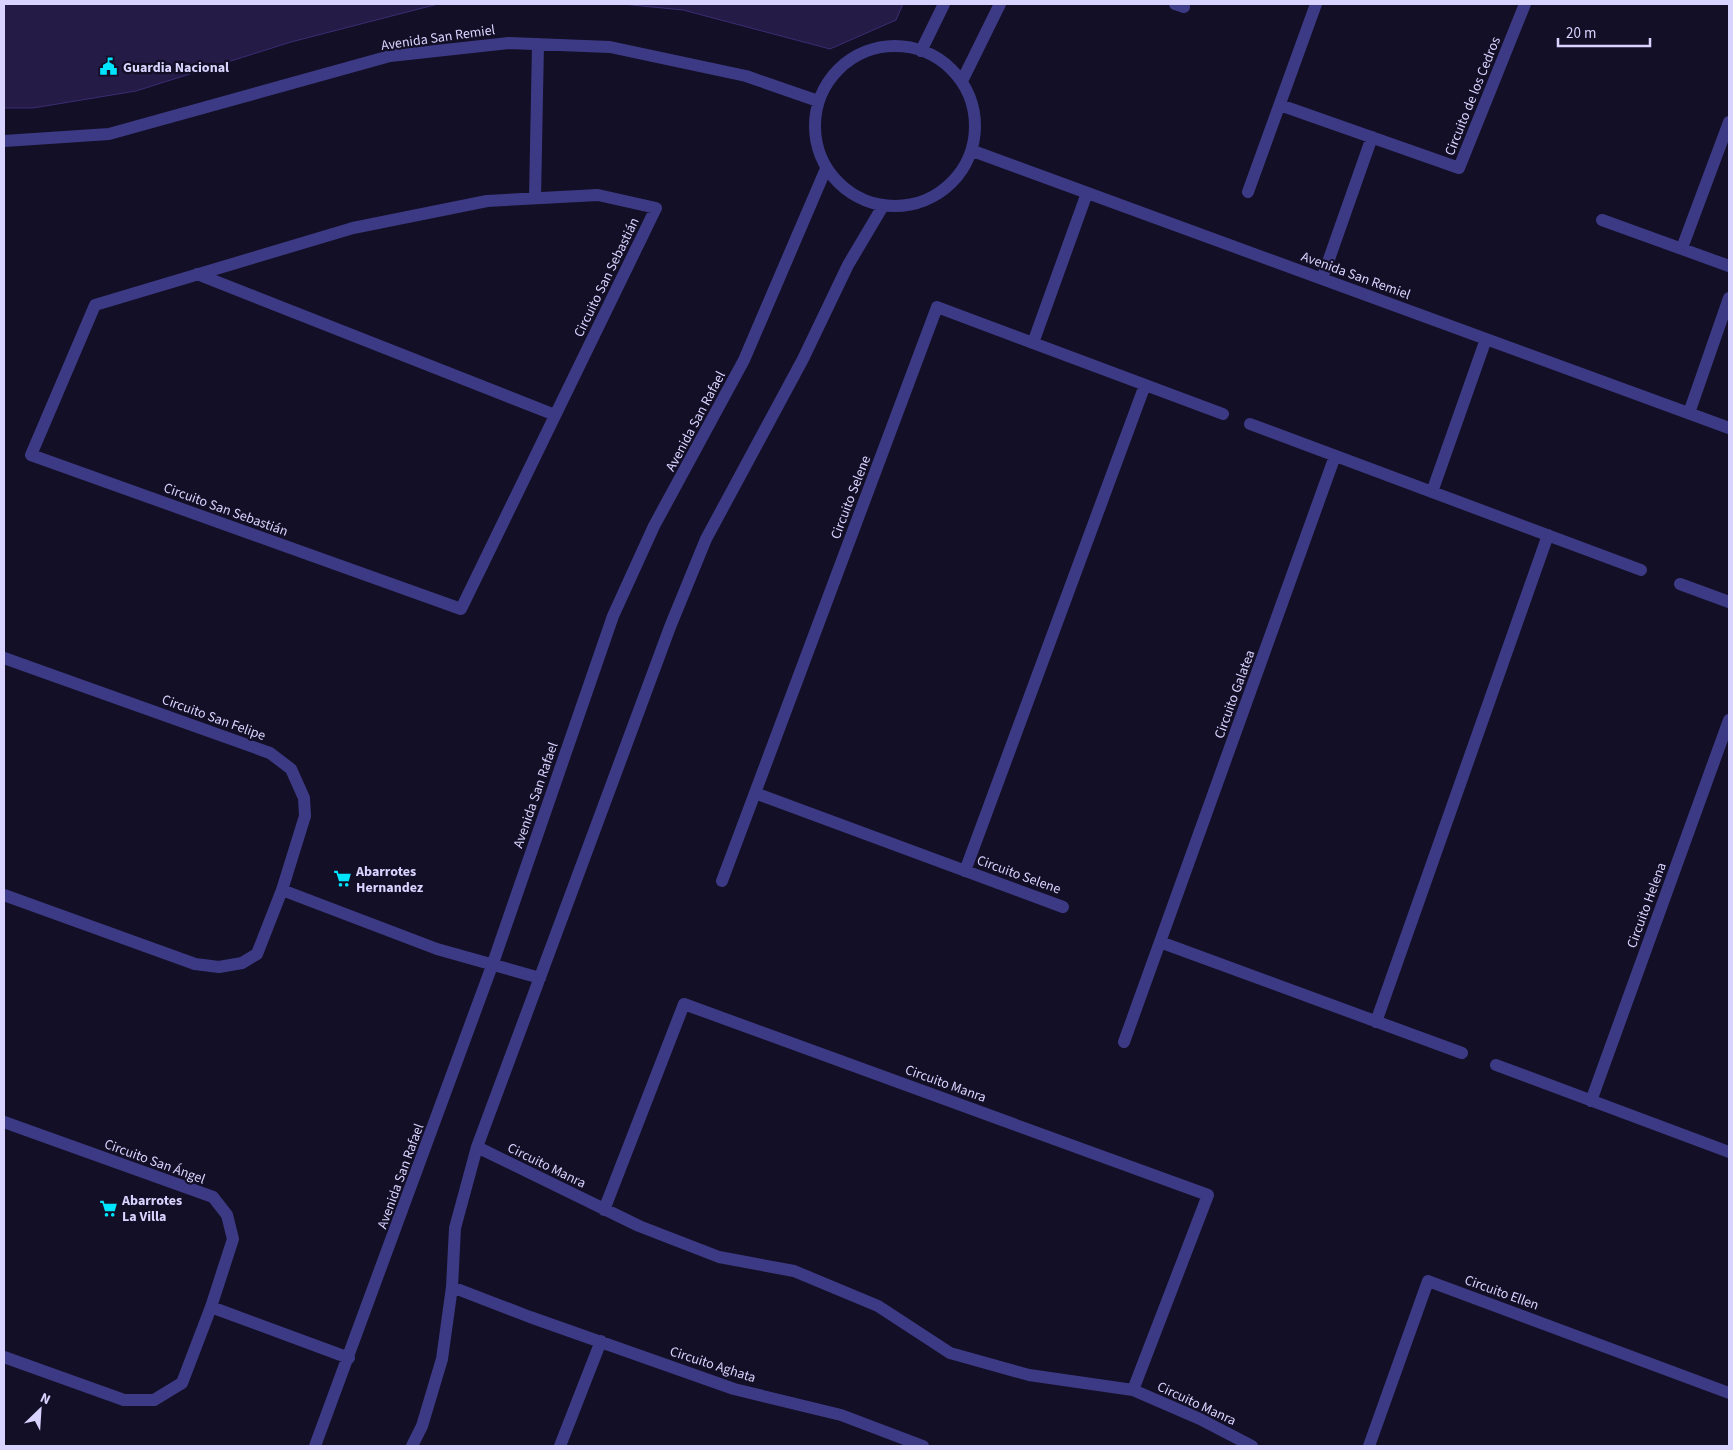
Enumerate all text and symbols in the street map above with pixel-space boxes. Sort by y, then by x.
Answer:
scale bar [1558,15,1650,47]
street label: Avenida San Remiel [380,20,497,56]
text: 20 m [1566,23,1596,44]
street label: Circuito de los Cedros [1440,34,1506,159]
public building icon: Guardia Nacional [99,57,119,77]
place label: Guardia Nacional [123,58,229,78]
street label: Circuito San Sebastián [569,214,645,341]
street label: Avenida San Remiel [1298,247,1414,305]
street label: Avenida San Rafael [661,367,731,475]
street label: Circuito Selene [826,453,876,542]
street label: Circuito San Sebastián [161,478,291,542]
street label: Circuito Galatea [1210,647,1260,741]
street label: Circuito San Felipe [159,690,268,746]
street label: Avenida San Rafael [508,739,564,851]
street label: Circuito Selene [974,850,1064,899]
street label: Circuito Helena [1622,860,1672,951]
place label: Abarrotes Hernandez [355,862,424,898]
supermarket icon: Abarrotes Hernandez [332,869,352,889]
street label: Circuito Manra [902,1060,989,1108]
street label: Avenida San Rafael [373,1120,429,1232]
street label: Circuito San Ángel [101,1134,208,1190]
street label: Circuito Manra [504,1138,589,1194]
place label: Abarrotes La Villa [121,1191,182,1227]
supermarket icon: Abarrotes La Villa [98,1198,118,1218]
street label: Circuito Ellen [1462,1270,1542,1316]
street label: Circuito Aghata [667,1342,758,1388]
street label: Circuito Manra [1154,1377,1239,1431]
north arrow [15,1385,65,1435]
text: N [37,1388,54,1410]

